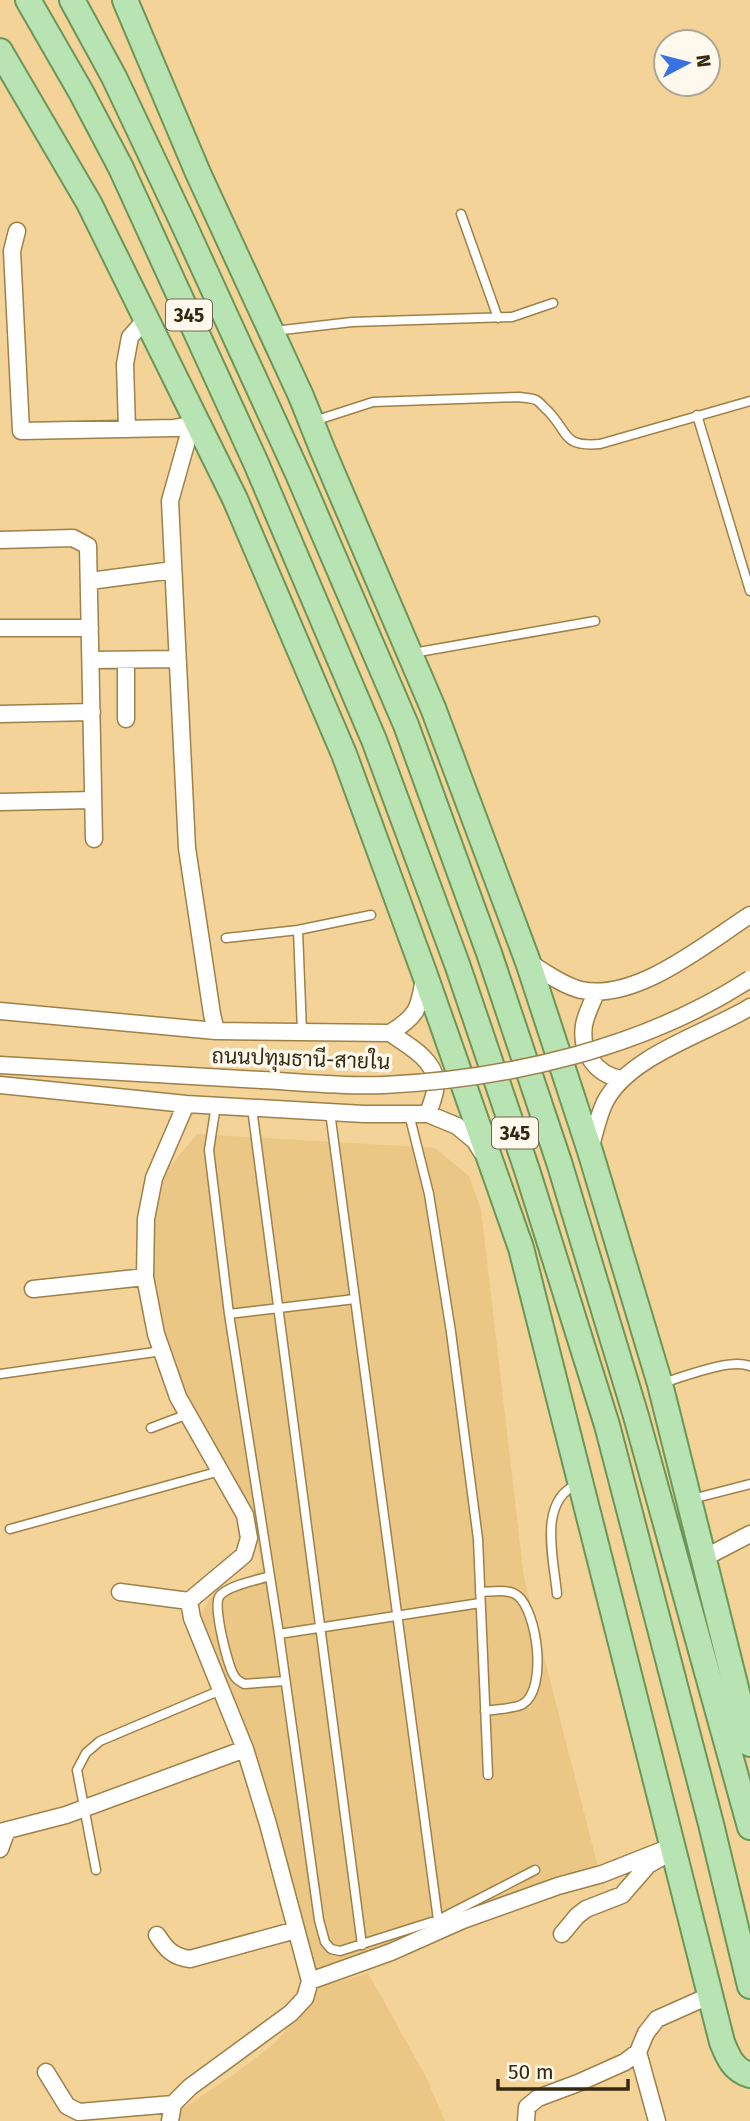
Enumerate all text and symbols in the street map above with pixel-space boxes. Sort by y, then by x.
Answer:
north arrow [652,28,722,98]
text: N [691,53,716,69]
road number: 345 [166,300,212,330]
street label: ถนนปทุมธานี-สายใน [211,1043,391,1076]
road number: 345 [492,1118,538,1148]
scale bar [498,2048,628,2092]
text: 50 m [508,2059,554,2085]

